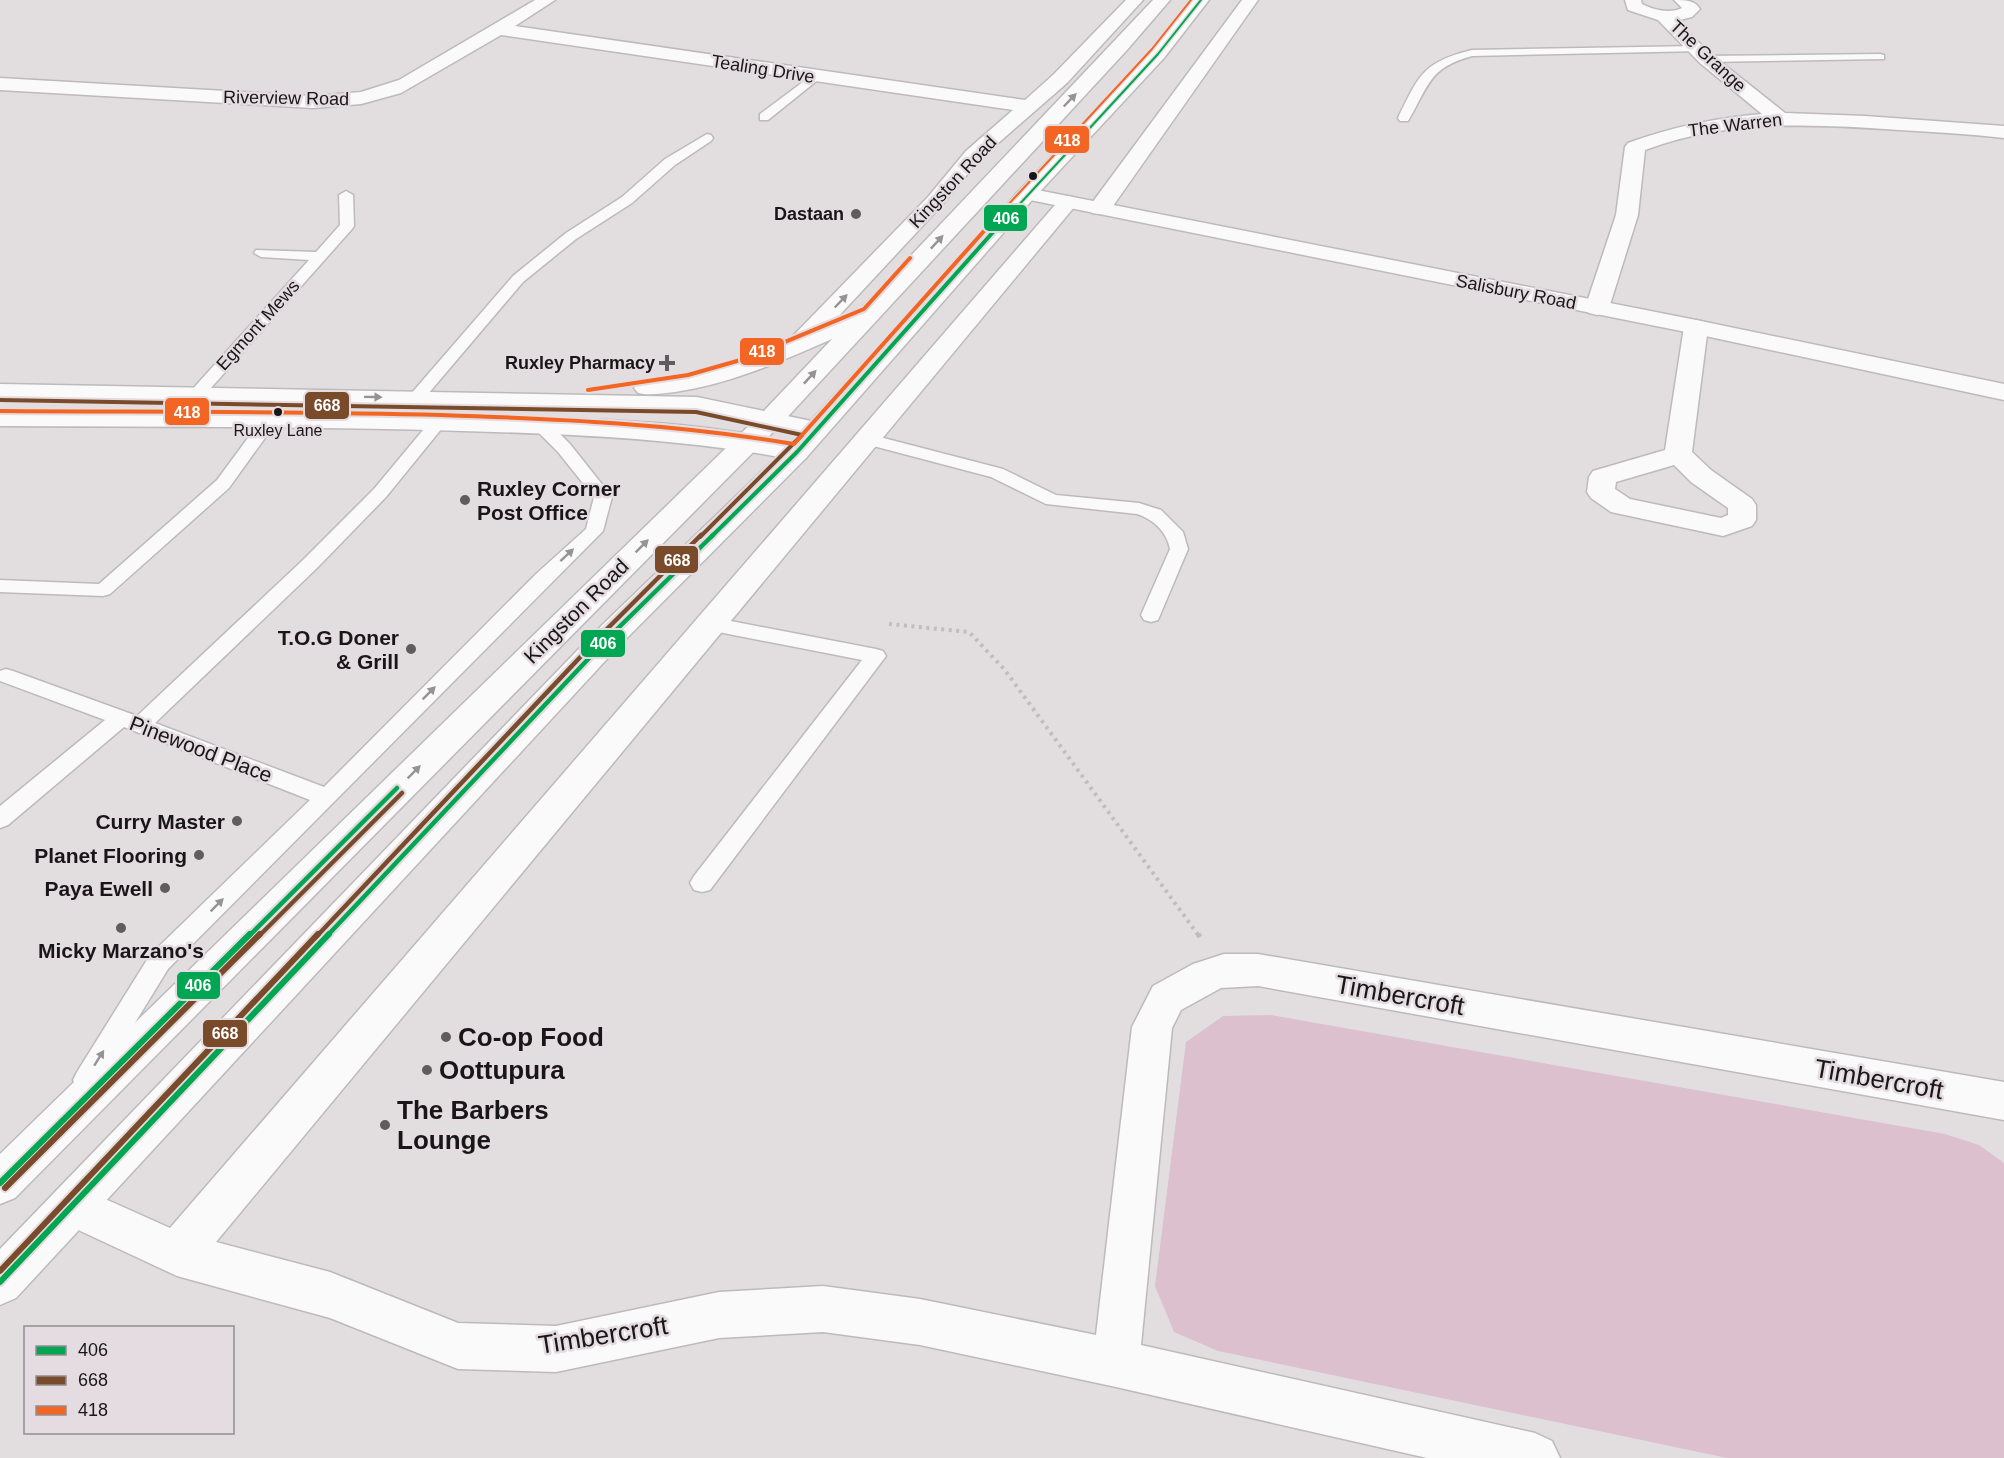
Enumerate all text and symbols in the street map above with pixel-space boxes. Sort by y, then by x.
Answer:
street label: The Grange [1666,16,1750,96]
street label: Tealing Drive [710,51,816,87]
street label: Riverview Road [223,87,349,109]
one-way arrow [1063,93,1077,107]
street label: The Warren [1687,109,1783,141]
line badge: 418 [1044,125,1090,154]
street label: Kingston Road [905,132,1001,232]
text: 418 [1054,132,1080,149]
unlabelled marker [1027,170,1039,182]
place label: Dastaan [774,204,844,224]
line badge: 406 [983,204,1028,232]
marker: Dastaan [849,207,863,221]
text: 406 [993,210,1019,227]
one-way arrow [930,234,944,249]
street label: Salisbury Road [1454,271,1578,313]
street label: Egmont Mews [212,276,304,374]
one-way arrow [834,294,848,309]
line badge: 418 [739,337,785,366]
text: 418 [749,343,775,360]
place label: Ruxley Pharmacy [505,353,655,373]
marker: Ruxley Pharmacy [660,356,674,370]
one-way arrow [803,370,817,384]
line badge: 668 [304,391,350,420]
one-way arrow [364,392,383,402]
line badge: 418 [164,397,210,426]
text: 668 [314,397,340,414]
text: 418 [174,404,200,421]
marker: Ruxley Lane [272,406,284,418]
place label: Ruxley Lane [234,422,323,439]
place label: Ruxley Corner Post Office [477,477,621,524]
marker: Ruxley Corner Post Office [458,493,472,507]
one-way arrow [634,539,648,553]
line badge: 668 [654,545,699,574]
one-way arrow [560,548,575,562]
text: 668 [664,552,690,569]
street label: Kingston Road [519,554,633,668]
place label: T.O.G Doner & Grill [278,626,399,673]
line badge: 406 [580,629,626,658]
text: 406 [590,635,616,652]
marker: T.O.G Doner & Grill [404,642,418,656]
one-way arrow [422,686,436,700]
street label: Pinewood Place [127,711,275,787]
one-way arrow [407,764,421,779]
place label: Curry Master [95,810,225,833]
marker: Curry Master [230,814,244,828]
place label: Planet Flooring [34,844,187,867]
marker: Planet Flooring [192,848,206,862]
place label: Paya Ewell [44,877,153,900]
marker: Paya Ewell [158,881,172,895]
one-way arrow [210,898,225,912]
marker: Micky Marzano's [114,921,128,935]
place label: Micky Marzano's [38,939,204,962]
street label: Timbercroft [1333,969,1468,1021]
line badge: 406 [176,971,221,1000]
text: 406 [185,977,211,994]
line badge: 668 [202,1019,248,1048]
place label: Co-op Food [458,1022,604,1052]
text: 668 [212,1025,238,1042]
marker: Co-op Food [439,1030,453,1044]
one-way arrow [93,1051,105,1067]
street label: Timbercroft [1812,1053,1947,1105]
place label: Oottupura [439,1055,565,1085]
marker: Oottupura [420,1063,434,1077]
place label: The Barbers Lounge [397,1095,549,1155]
marker: The Barbers Lounge [378,1118,392,1132]
street label: Timbercroft [536,1310,671,1360]
legend [24,1326,234,1434]
text: 406 [78,1340,108,1360]
text: 668 [78,1370,108,1390]
text: 418 [78,1400,108,1420]

